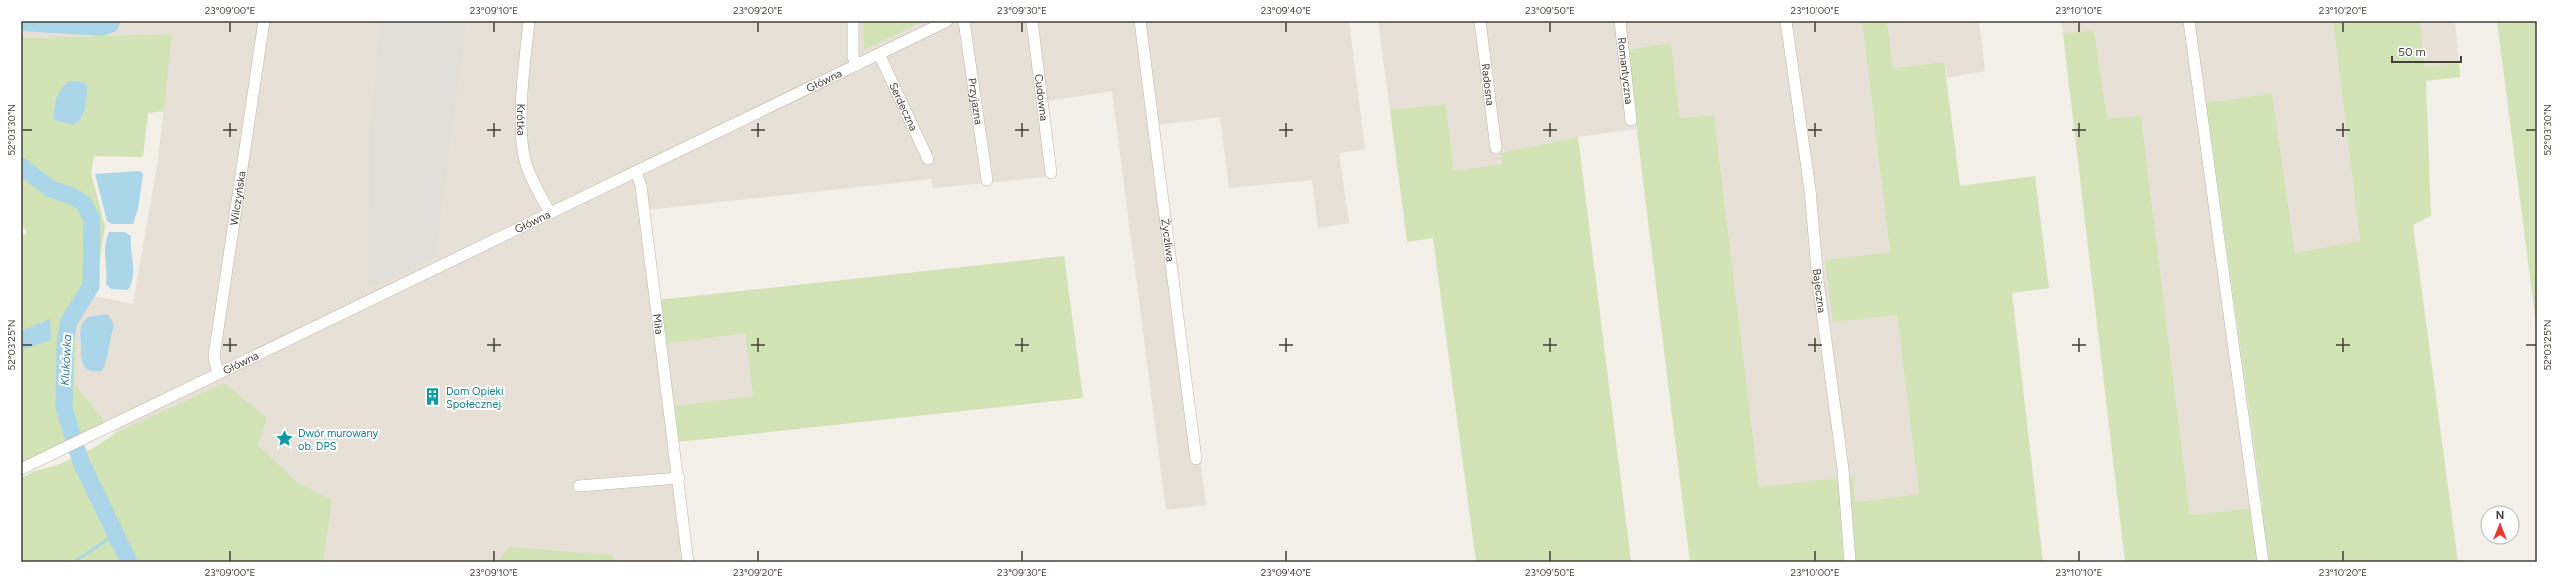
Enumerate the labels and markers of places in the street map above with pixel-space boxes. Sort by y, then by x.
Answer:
place label: Dom Opieki Społecznej [446,385,504,411]
building icon: Dom Opieki Społecznej [423,387,443,407]
place label: Dwór murowany ob. DPS [298,427,378,453]
place icon: Dwór murowany ob. DPS [275,429,295,449]

